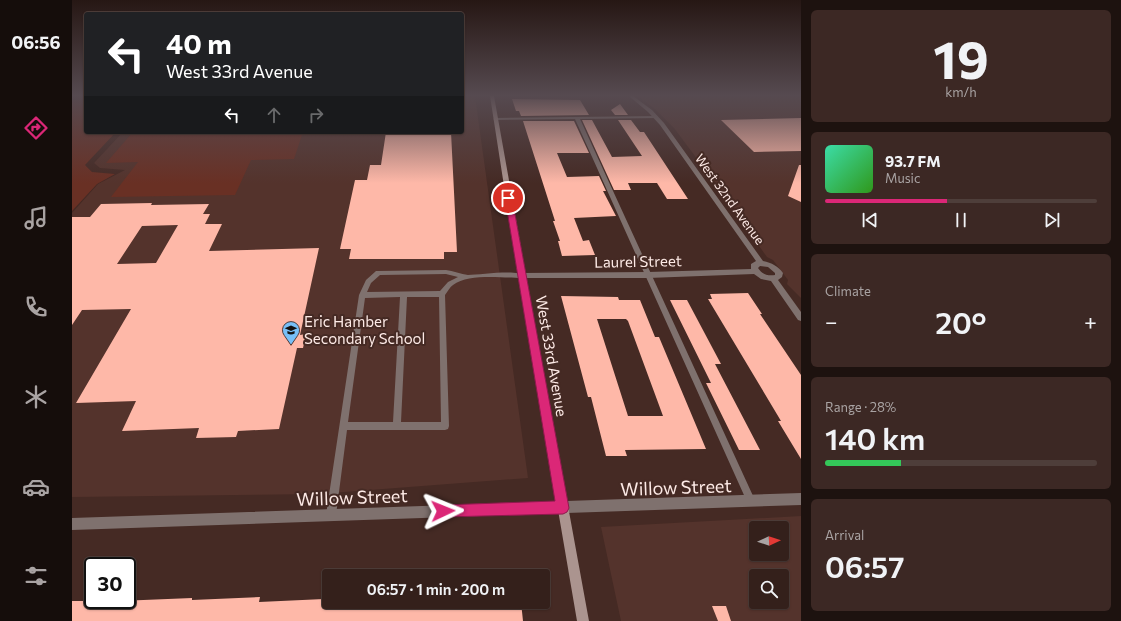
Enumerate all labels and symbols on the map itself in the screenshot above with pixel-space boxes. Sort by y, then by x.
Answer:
street label: West 32nd Avenue [692,150,768,248]
pin [491,181,525,215]
street label: Laurel Street [594,251,682,271]
street label: West 33rd Avenue [533,294,571,418]
place label: Eric Hamber Secondary School [304,312,425,347]
school or university icon: Eric Hamber Secondary School [281,320,301,345]
street label: Willow Street [620,474,732,500]
street label: Willow Street [296,484,408,510]
position arrow [422,490,464,532]
north arrow [749,521,789,561]
speed limit sign: 30 [84,557,136,609]

